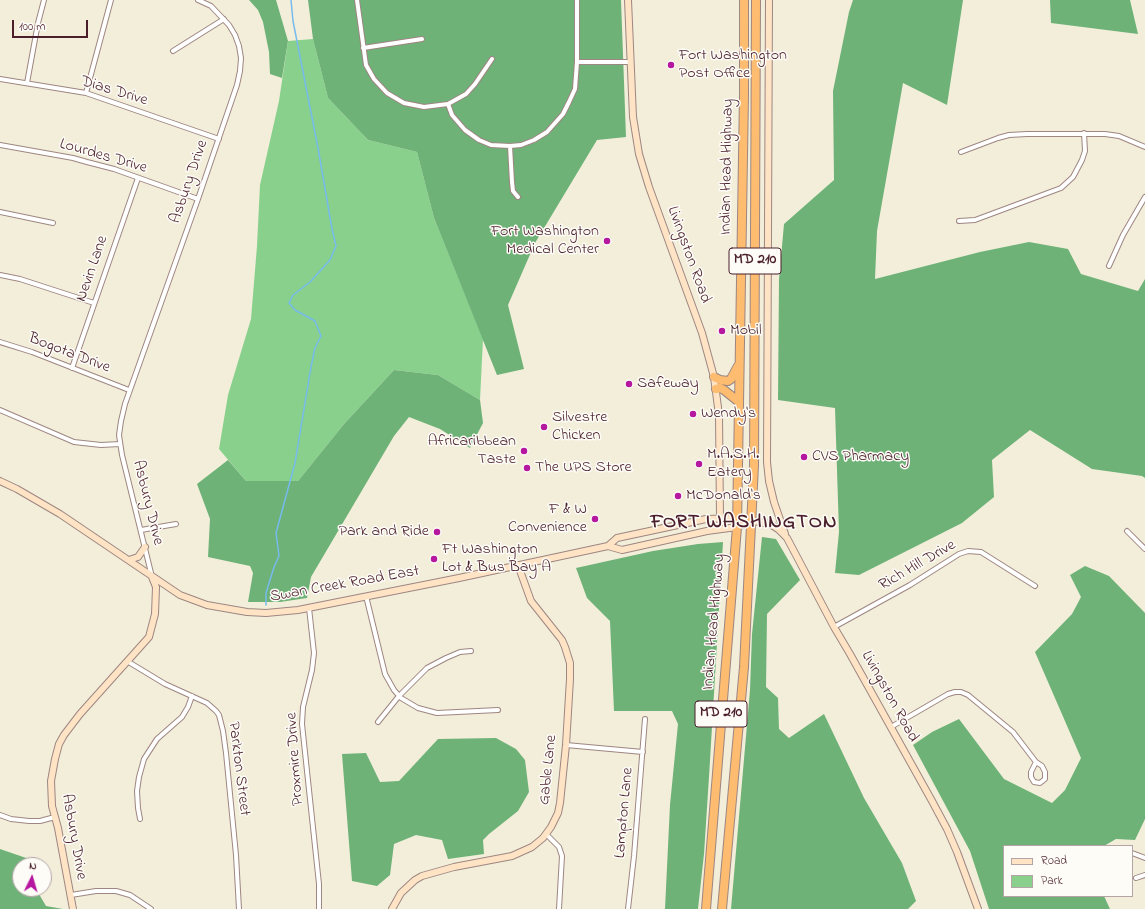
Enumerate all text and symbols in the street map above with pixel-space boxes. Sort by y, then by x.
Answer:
scale bar [14,12,90,38]
text: 100 m [19,18,46,36]
place label: Fort Washington Post Office [679,46,787,84]
marker: Fort Washington Post Office [666,60,676,70]
street label: Dias Drive [78,73,150,111]
street label: Indian Head Highway [717,99,739,235]
street label: Lourdes Drive [57,135,149,179]
street label: Asbury Drive [167,138,213,226]
street label: Livingston Road [662,204,714,306]
place label: Fort Washington Medical Center [491,222,599,260]
street label: Nevin Lane [73,233,113,305]
marker: Fort Washington Medical Center [602,236,612,246]
road number: MD 210 [729,248,781,274]
place label: Mobil [730,321,762,341]
marker: Mobil [717,326,727,336]
street label: Bogota Drive [25,330,113,378]
place label: Safeway [637,374,699,394]
marker: Safeway [624,379,634,389]
place label: Wendy's [701,404,756,424]
place label: Silvestre Chicken [552,408,607,446]
marker: Wendy's [688,409,698,419]
marker: Silvestre Chicken [539,422,549,432]
place label: Africaribbean Taste [428,432,516,470]
place label: M.A.S.H. Eatery [707,445,759,483]
marker: Africaribbean Taste [519,446,529,456]
place label: CVS Pharmacy [812,447,909,467]
marker: CVS Pharmacy [799,452,809,462]
place label: The UPS Store [535,458,632,478]
street label: Asbury Drive [127,459,167,547]
marker: M.A.S.H. Eatery [694,459,704,469]
marker: The UPS Store [522,463,532,473]
place label: McDonald's [686,486,761,506]
marker: McDonald's [673,491,683,501]
place label: F & W Convenience [508,500,587,538]
district label: FORT WASHINGTON [651,512,837,536]
marker: F & W Convenience [590,514,600,524]
place label: Park and Ride [339,522,429,542]
marker: Park and Ride [432,527,442,537]
street label: Rich Hill Drive [876,536,960,596]
place label: Ft Washington Lot & Bus Bay A [442,540,551,578]
street label: Indian Head Highway [699,553,731,691]
marker: Ft Washington Lot & Bus Bay A [429,554,439,564]
street label: Swan Creek Road East [269,562,421,608]
street label: Livingston Road [856,648,922,746]
road number: MD 210 [695,701,747,727]
street label: Proxmire Drive [283,712,309,806]
street label: Parkton Street [223,721,253,817]
street label: Gable Lane [536,734,562,806]
street label: Lampton Lane [611,767,639,859]
street label: Asbury Drive [56,793,90,881]
legend [1003,845,1133,897]
text: Road [1041,852,1067,870]
north arrow [12,857,52,897]
text: N [29,858,37,874]
text: Park [1041,872,1063,890]

